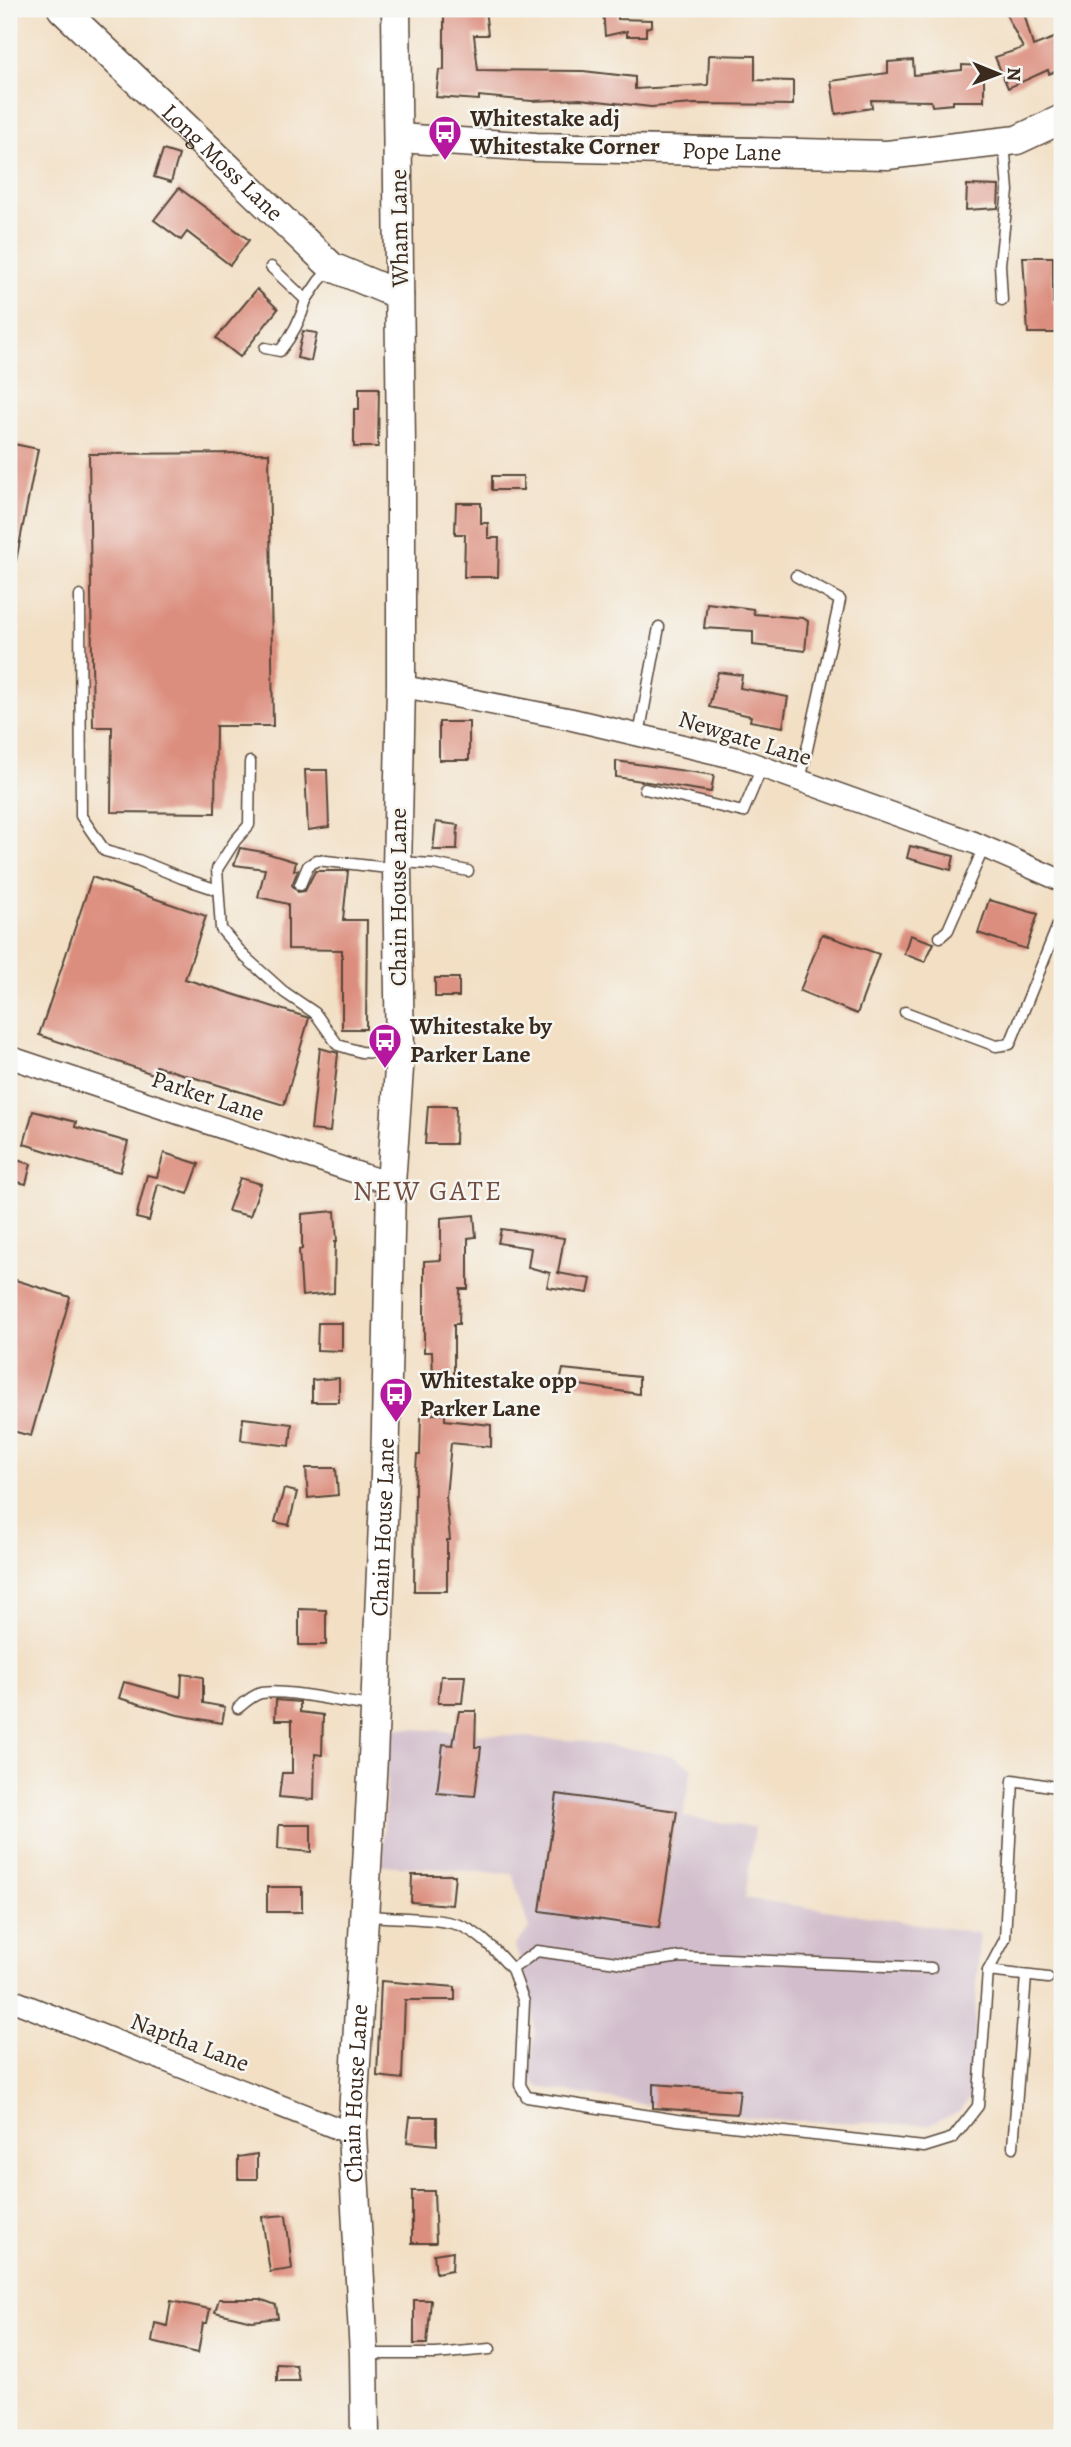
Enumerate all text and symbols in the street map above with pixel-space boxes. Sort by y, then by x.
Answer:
north arrow [962,38,1032,108]
text: N [1001,67,1027,82]
street label: Long Moss Lane [155,96,290,228]
place label: Whitestake adj Whitestake Corner [469,102,660,162]
bus stop icon: Whitestake adj Whitestake Corner [426,113,464,162]
street label: Pope Lane [681,134,782,169]
street label: Wham Lane [382,169,416,288]
street label: Newgate Lane [675,703,815,773]
street label: Chain House Lane [382,808,414,986]
place label: Whitestake by Parker Lane [409,1010,553,1070]
bus stop icon: Whitestake by Parker Lane [366,1021,404,1070]
street label: Parker Lane [148,1063,268,1129]
district label: NEW GATE [353,1172,503,1210]
place label: Whitestake opp Parker Lane [419,1364,577,1424]
bus stop icon: Whitestake opp Parker Lane [377,1375,415,1424]
street label: Chain House Lane [363,1437,402,1617]
street label: Chain House Lane [336,2003,375,2184]
street label: Naptha Lane [126,2005,254,2079]

